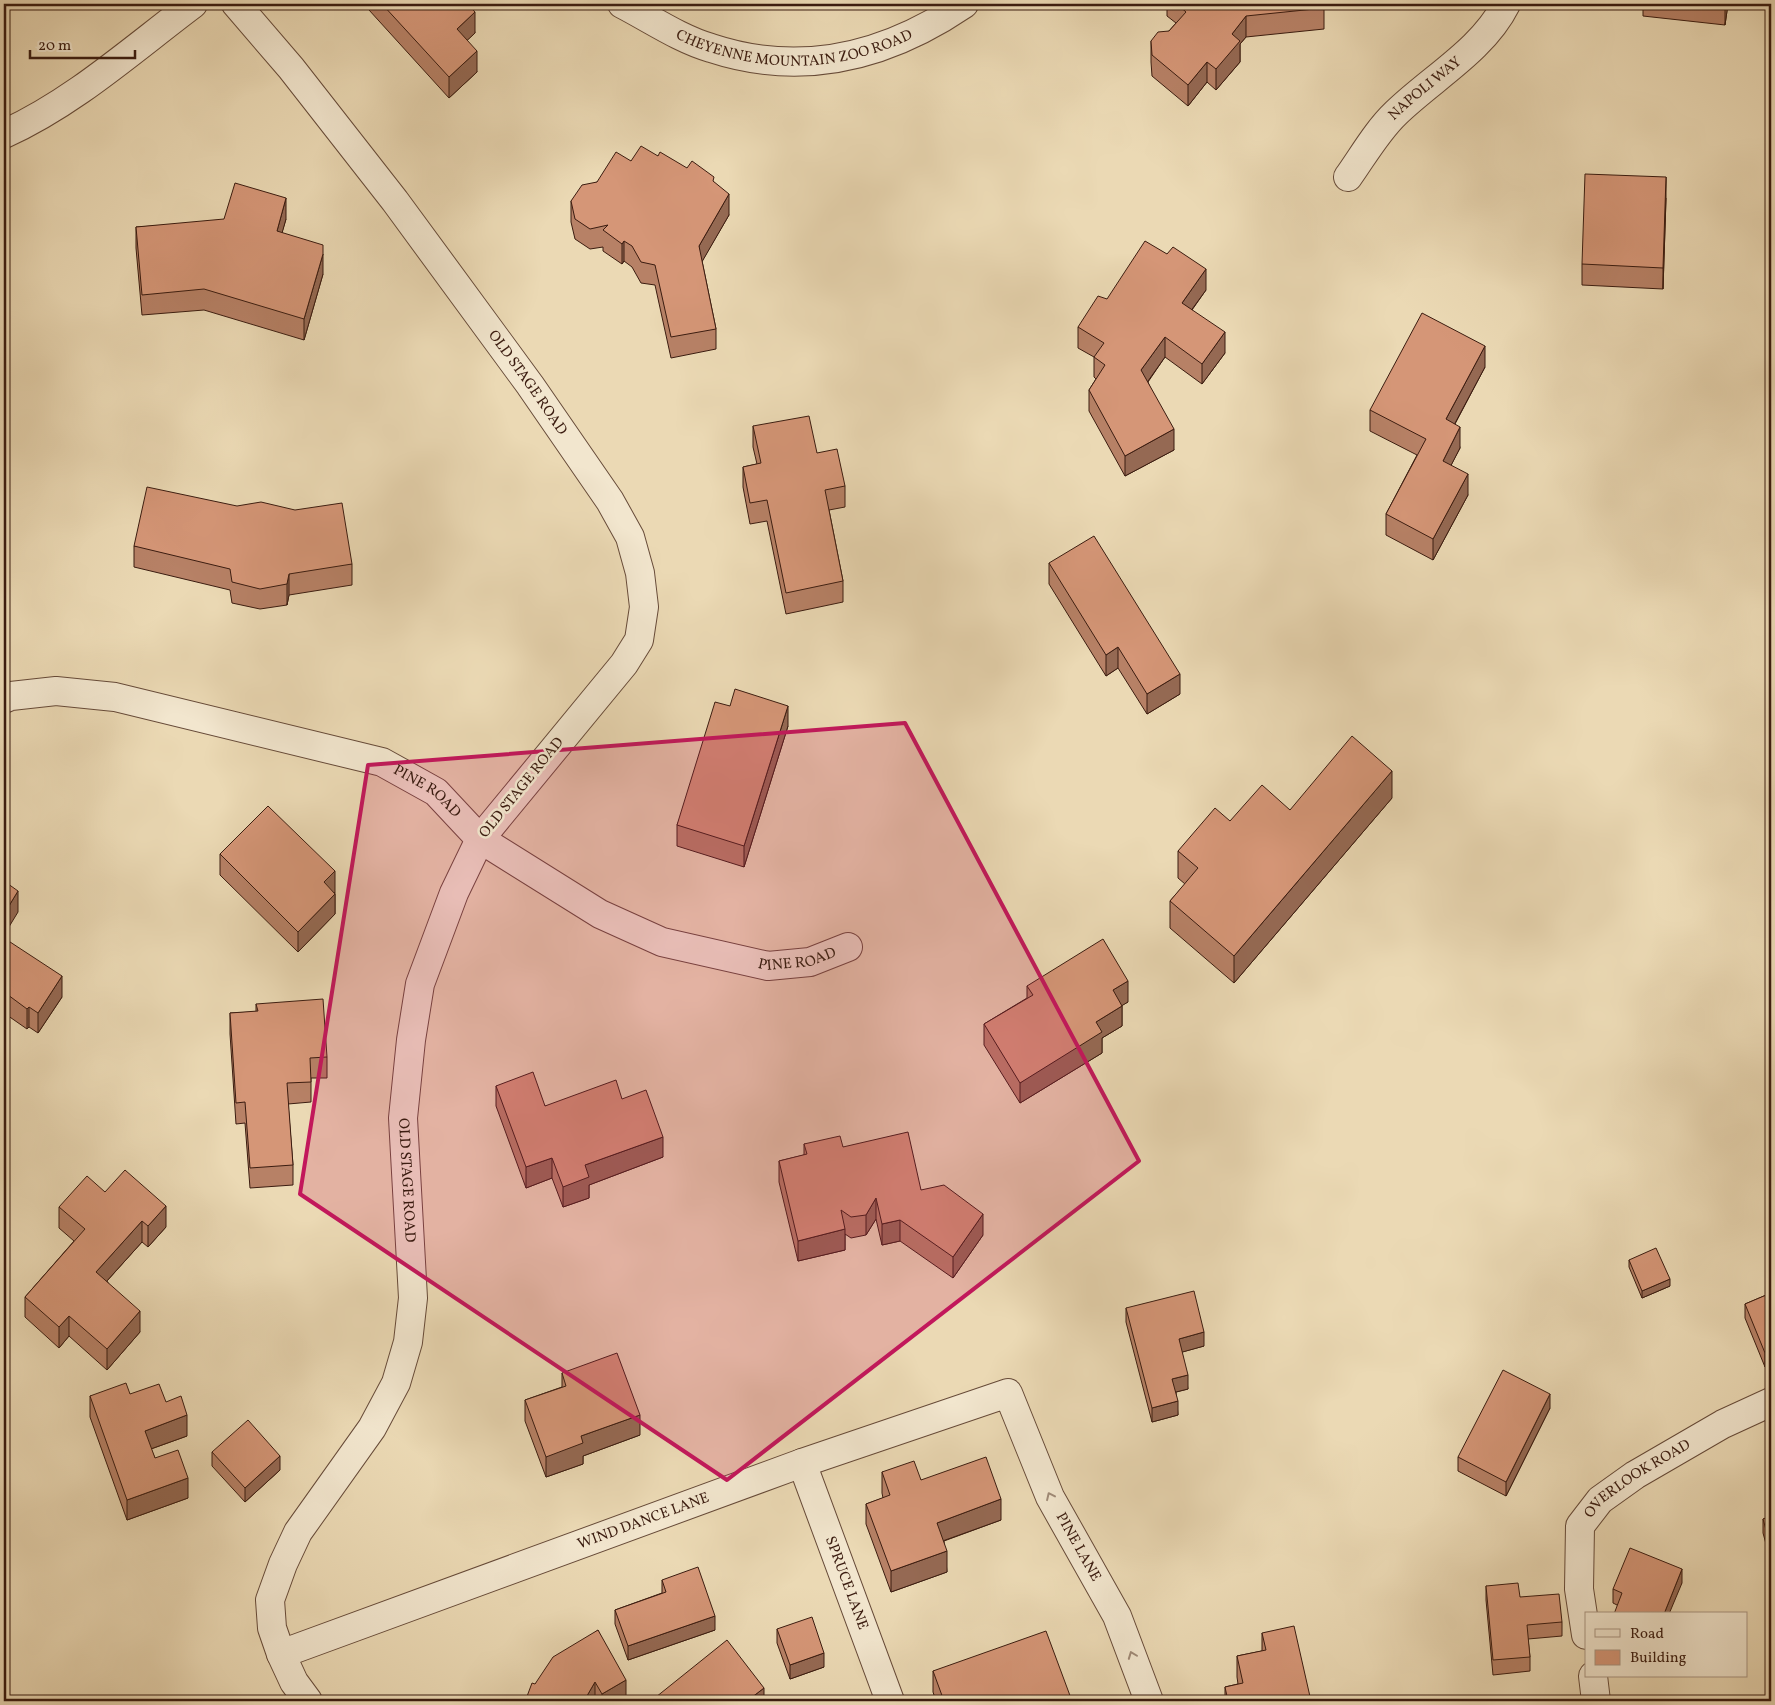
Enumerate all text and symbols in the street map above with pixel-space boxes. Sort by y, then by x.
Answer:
street label: CHEYENNE MOUNTAIN ZOO ROAD [672,20,916,42]
text: CHEYENNE MOUNTAIN ZOO ROAD [672,25,916,72]
scale bar [30,28,135,60]
text: 20 m [38,36,71,57]
street label: NAPOLI WAY [1384,51,1466,125]
street label: OLD STAGE ROAD [483,326,572,439]
street label: OLD STAGE ROAD [475,733,569,843]
street label: PINE ROAD [389,760,466,823]
street label: PINE ROAD [756,942,839,977]
street label: OLD STAGE ROAD [393,1118,420,1243]
street label: OVERLOOK ROAD [1579,1434,1695,1523]
street label: WIND DANCE LANE [575,1487,712,1555]
one-way arrow [1046,1492,1056,1501]
street label: PINE LANE [1050,1509,1106,1585]
street label: SPRUCE LANE [819,1533,873,1633]
legend [1585,1612,1748,1678]
text: Road [1630,1624,1664,1645]
text: Building [1630,1648,1687,1669]
one-way arrow [1128,1652,1138,1660]

